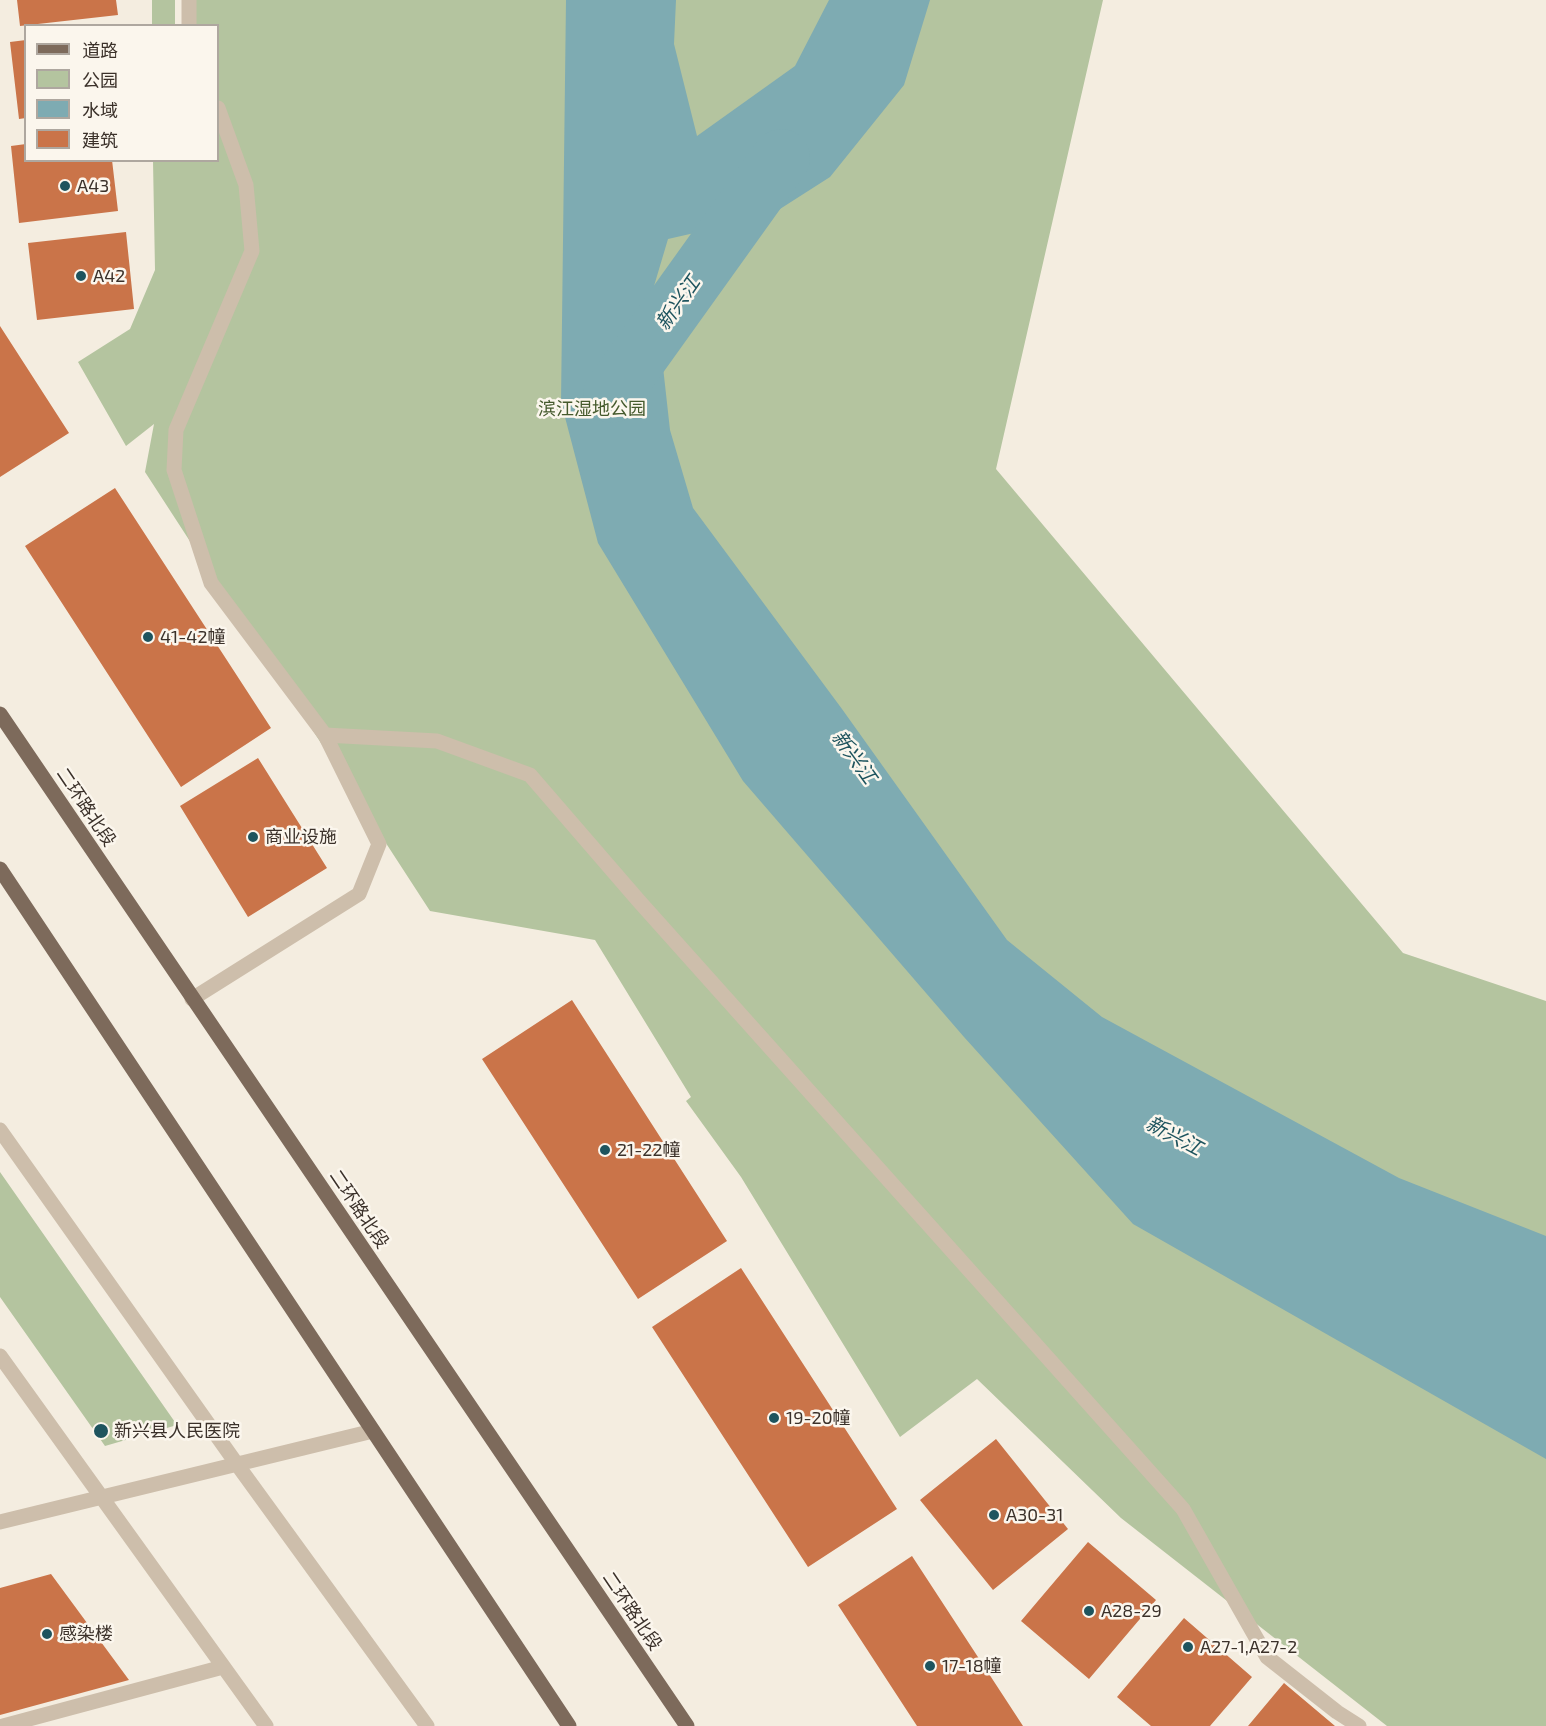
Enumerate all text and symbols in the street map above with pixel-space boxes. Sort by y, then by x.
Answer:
legend [24,24,219,162]
text: 道路 [82,39,118,61]
text: 公园 [82,69,118,91]
text: 水域 [82,99,118,121]
text: 建筑 [82,129,118,151]
place label: A43 [77,175,109,197]
marker: A43 [58,179,72,193]
place label: A42 [93,265,125,287]
marker: A42 [74,269,88,283]
water label: 新兴江 [651,272,705,334]
park label: 滨江湿地公园 [538,398,646,420]
place label: 41-42幢 [160,626,226,648]
marker: 41-42幢 [141,630,155,644]
water label: 新兴江 [827,726,881,788]
street label: 二环路北段 [52,764,120,850]
place label: 商业设施 [265,826,337,848]
marker: 商业设施 [246,830,260,844]
water label: 新兴江 [1142,1111,1206,1161]
place label: 21-22幢 [617,1139,681,1161]
marker: 21-22幢 [598,1143,612,1157]
street label: 二环路北段 [325,1166,393,1252]
place label: 19-20幢 [786,1407,851,1429]
marker: 19-20幢 [767,1411,781,1425]
place label: 新兴县人民医院 [114,1420,240,1442]
marker: 新兴县人民医院 [92,1422,110,1440]
place label: A30-31 [1006,1504,1063,1526]
marker: A30-31 [987,1508,1001,1522]
street label: 二环路北段 [598,1568,666,1654]
place label: A28-29 [1101,1600,1162,1622]
marker: A28-29 [1082,1604,1096,1618]
place label: 感染楼 [59,1623,113,1645]
marker: 感染楼 [40,1627,54,1641]
place label: A27-1,A27-2 [1200,1636,1297,1658]
marker: A27-1,A27-2 [1181,1640,1195,1654]
place label: 17-18幢 [942,1655,1002,1677]
marker: 17-18幢 [923,1659,937,1673]

